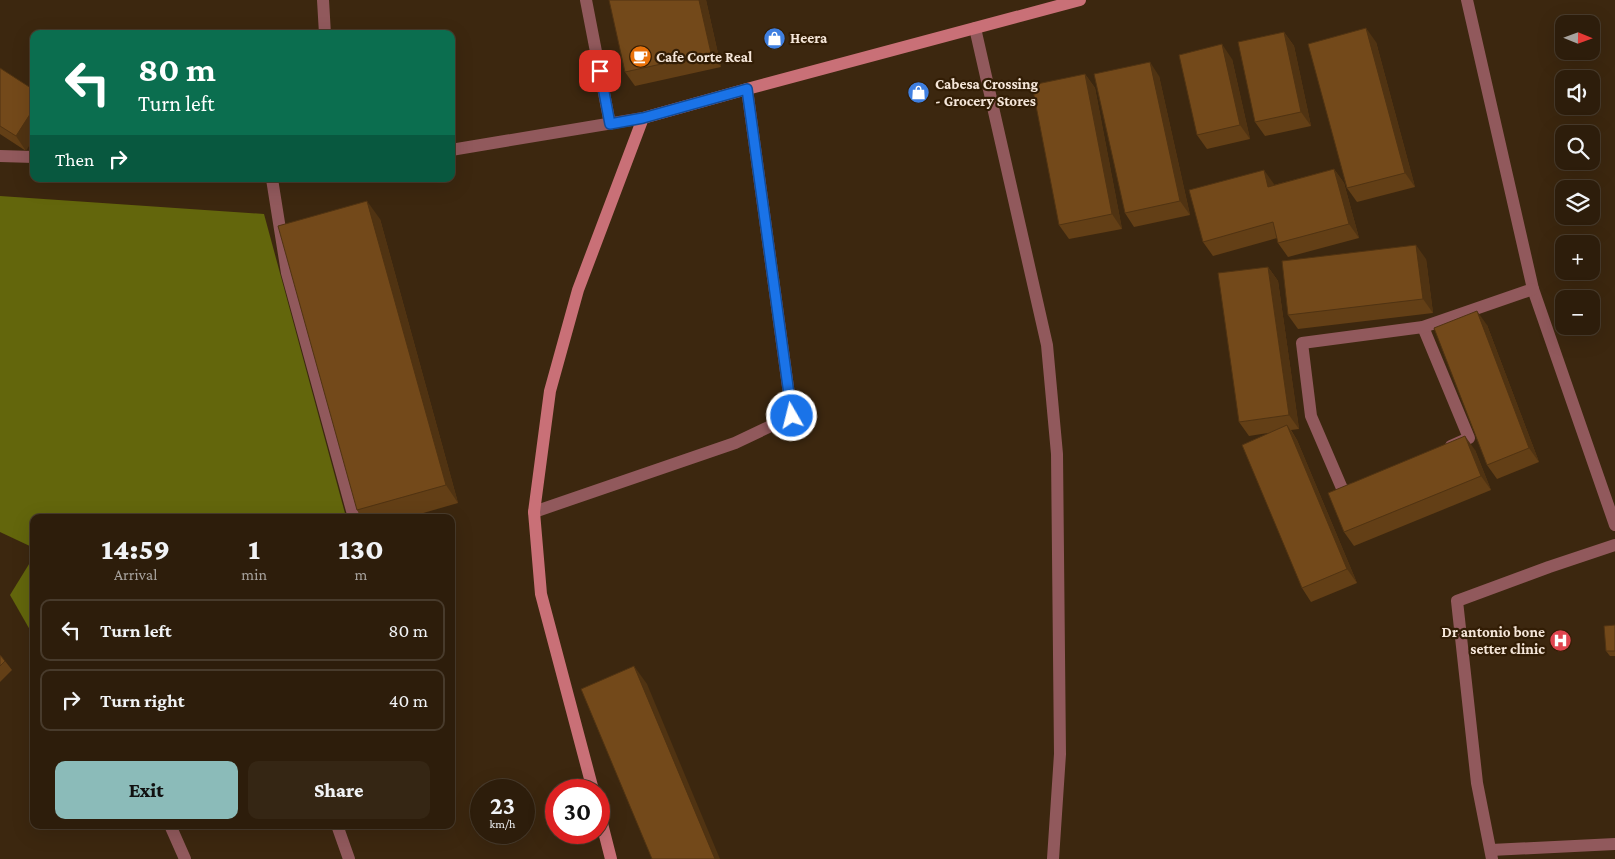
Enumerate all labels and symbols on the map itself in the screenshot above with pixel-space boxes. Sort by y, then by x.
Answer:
north arrow [1555,15,1600,60]
shop icon: Heera [762,26,786,50]
place label: Heera [790,30,828,46]
cafe icon: Cafe Corte Real [628,45,652,69]
place label: Cafe Corte Real [656,49,753,65]
pin [579,50,621,92]
place label: Cabesa Crossing - Grocery Stores [935,76,1038,109]
shop icon: Cabesa Crossing - Grocery Stores [907,81,931,105]
position arrow [765,389,817,441]
place label: Dr antonio bone setter clinic [1442,624,1545,657]
hospital icon: Dr antonio bone setter clinic [1549,629,1573,653]
speed limit sign: 30 [545,779,610,844]

